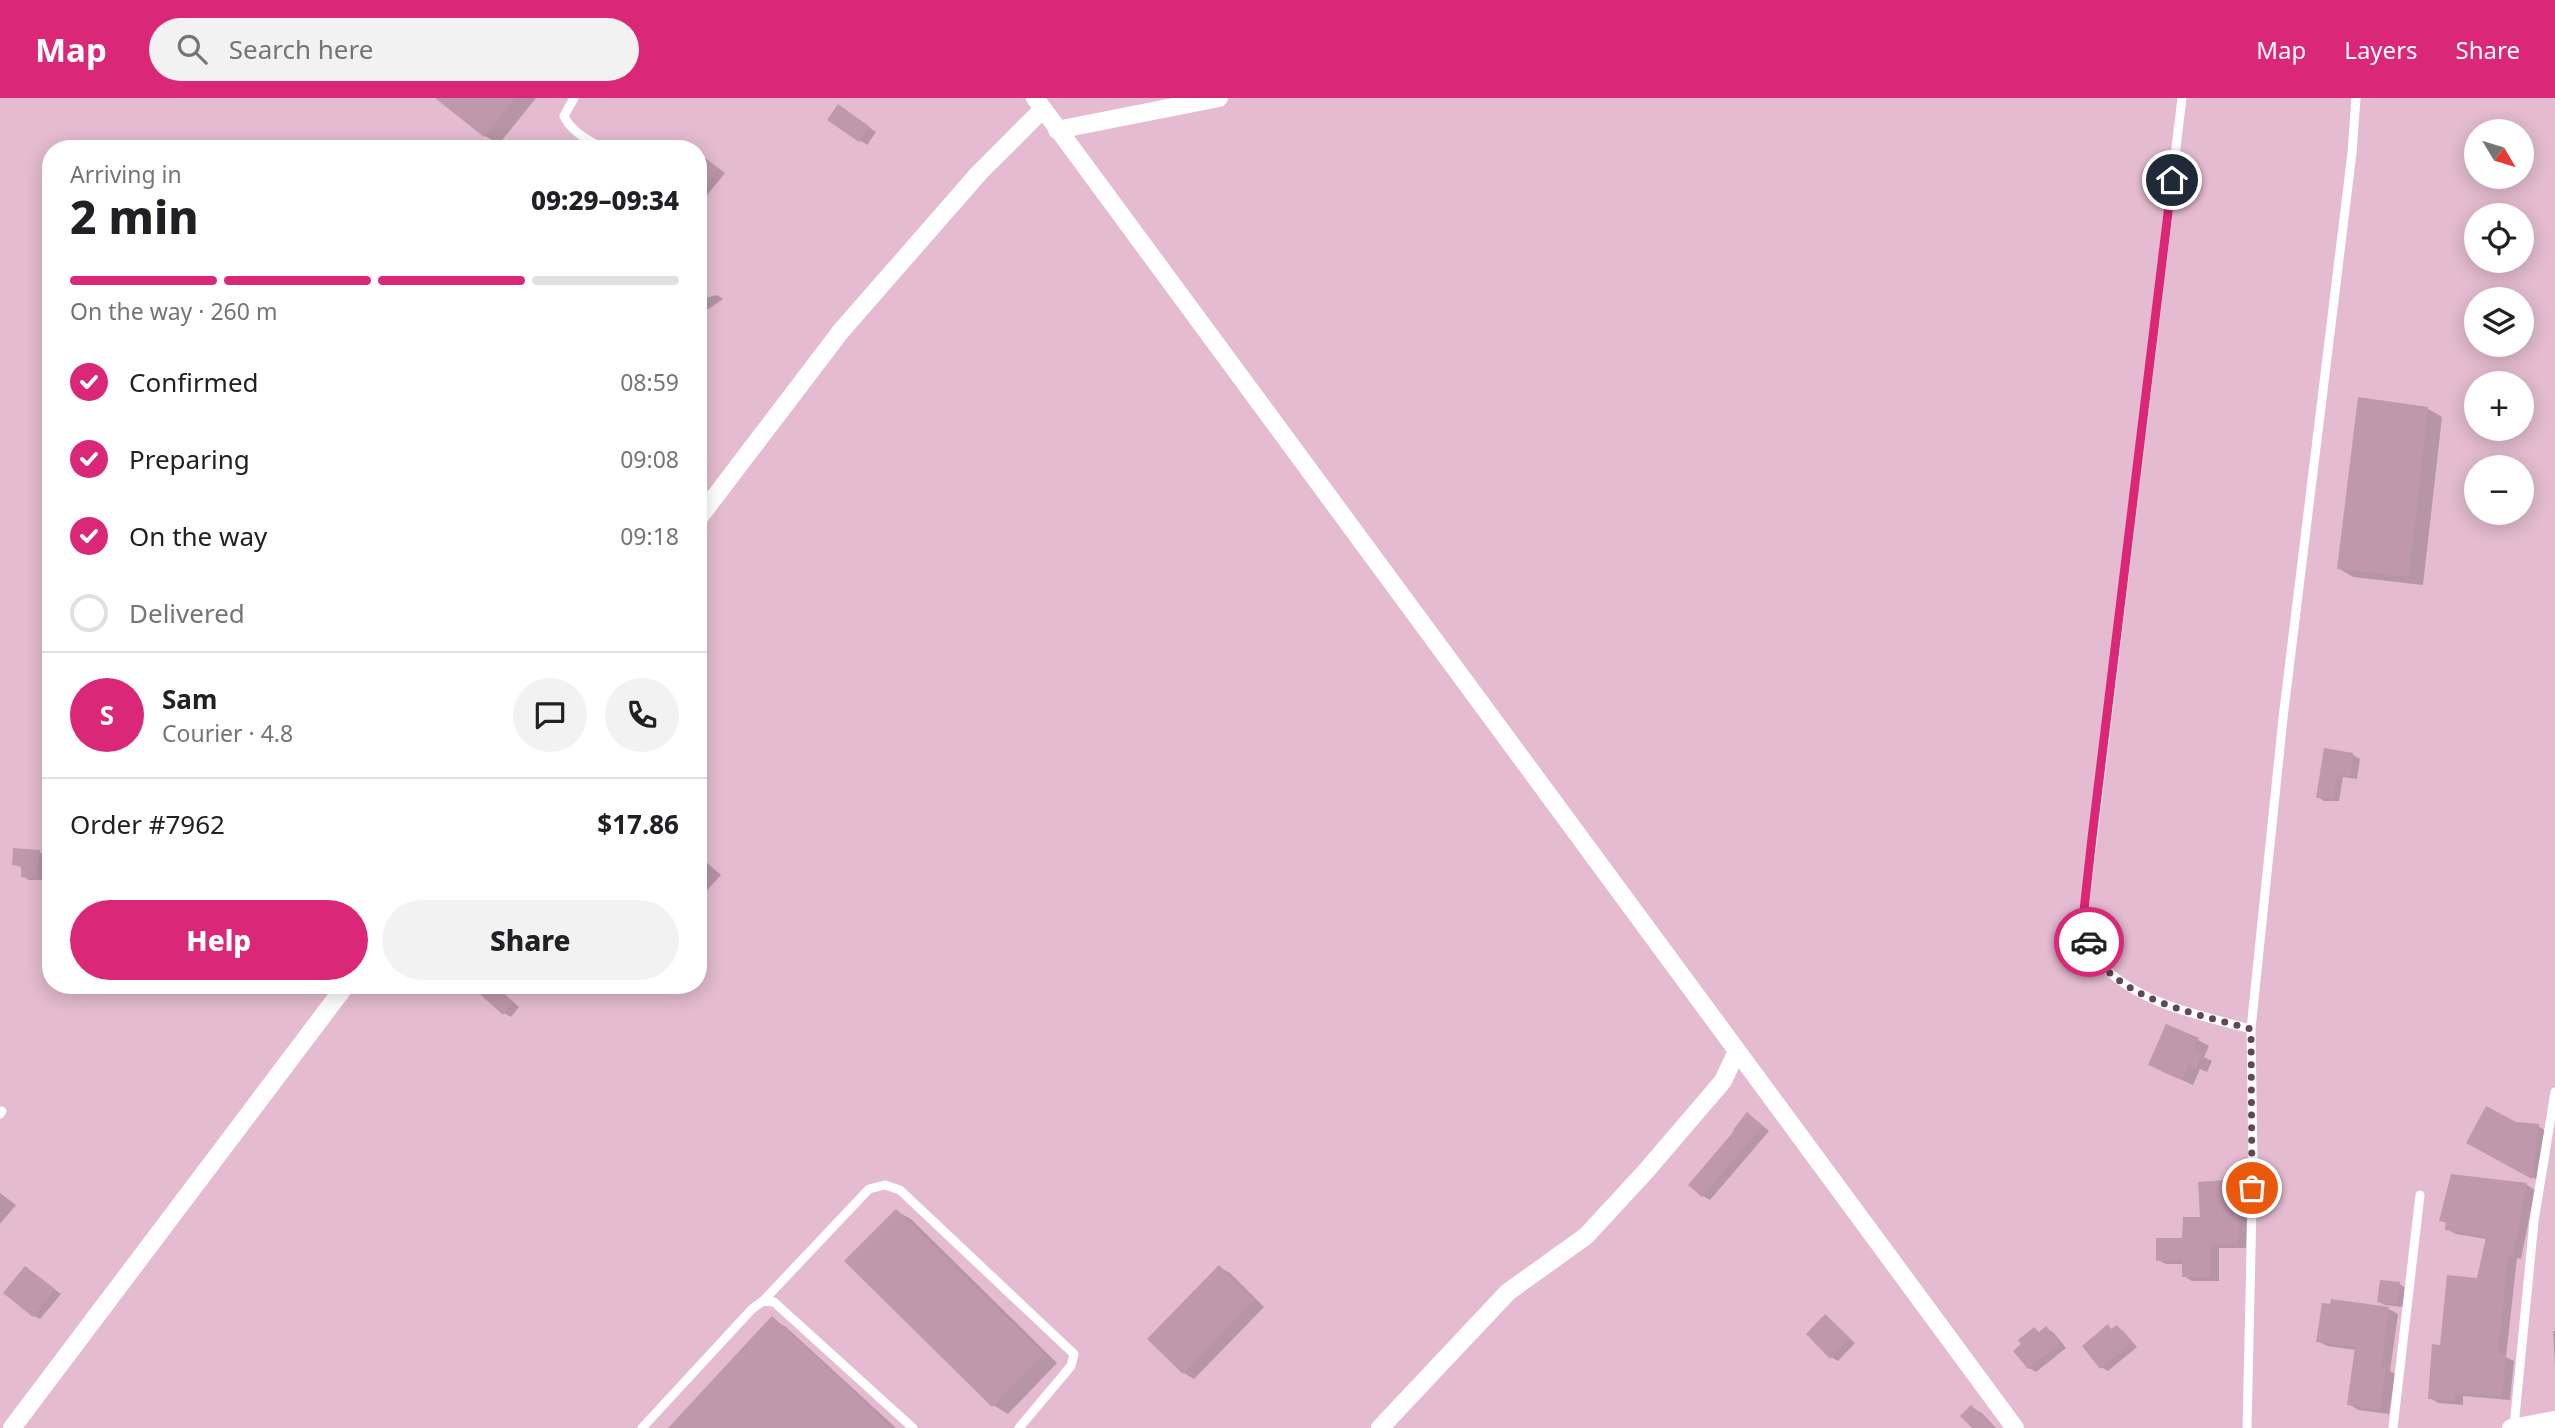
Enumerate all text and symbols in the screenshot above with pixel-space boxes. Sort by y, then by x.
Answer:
search box [149,18,639,81]
text: Map [35,27,107,72]
icon: search [173,30,211,68]
text: Search here [229,31,373,67]
text: Map [2256,33,2306,66]
text: Layers [2344,33,2418,66]
text: Share [2456,33,2520,66]
north arrow [2464,119,2534,189]
map controls [2464,119,2534,525]
pin [2142,150,2202,210]
text: Arriving in [70,158,182,190]
icon: home [2153,161,2191,199]
text: 09:29–09:34 [531,182,679,218]
text: 2 min [70,185,199,247]
button: locate [2464,203,2534,273]
button: layers [2464,287,2534,357]
text: On the way · 260 m [70,295,277,327]
icon: check [70,363,108,401]
text: Confirmed [129,364,259,400]
text: 08:59 [620,366,679,398]
button: + [2464,371,2534,441]
icon: check [70,440,108,478]
text: Preparing [129,441,250,477]
text: 09:08 [620,443,679,475]
button: − [2464,455,2534,525]
icon: check [70,517,108,555]
text: On the way [129,518,267,554]
text: 09:18 [620,520,679,552]
text: Delivered [129,595,245,631]
button: chat [513,678,587,752]
button: phone [605,678,679,752]
text: Sam [162,681,217,717]
text: S [100,697,114,733]
text: Courier · 4.8 [162,717,293,749]
text: Order #7962 [70,806,225,842]
text: $17.86 [597,806,679,842]
button: Help [70,900,368,980]
button: Share [382,900,679,980]
courier [2054,907,2124,977]
icon: car [2070,923,2108,961]
pin [2222,1158,2282,1218]
icon: bag [2233,1169,2271,1207]

